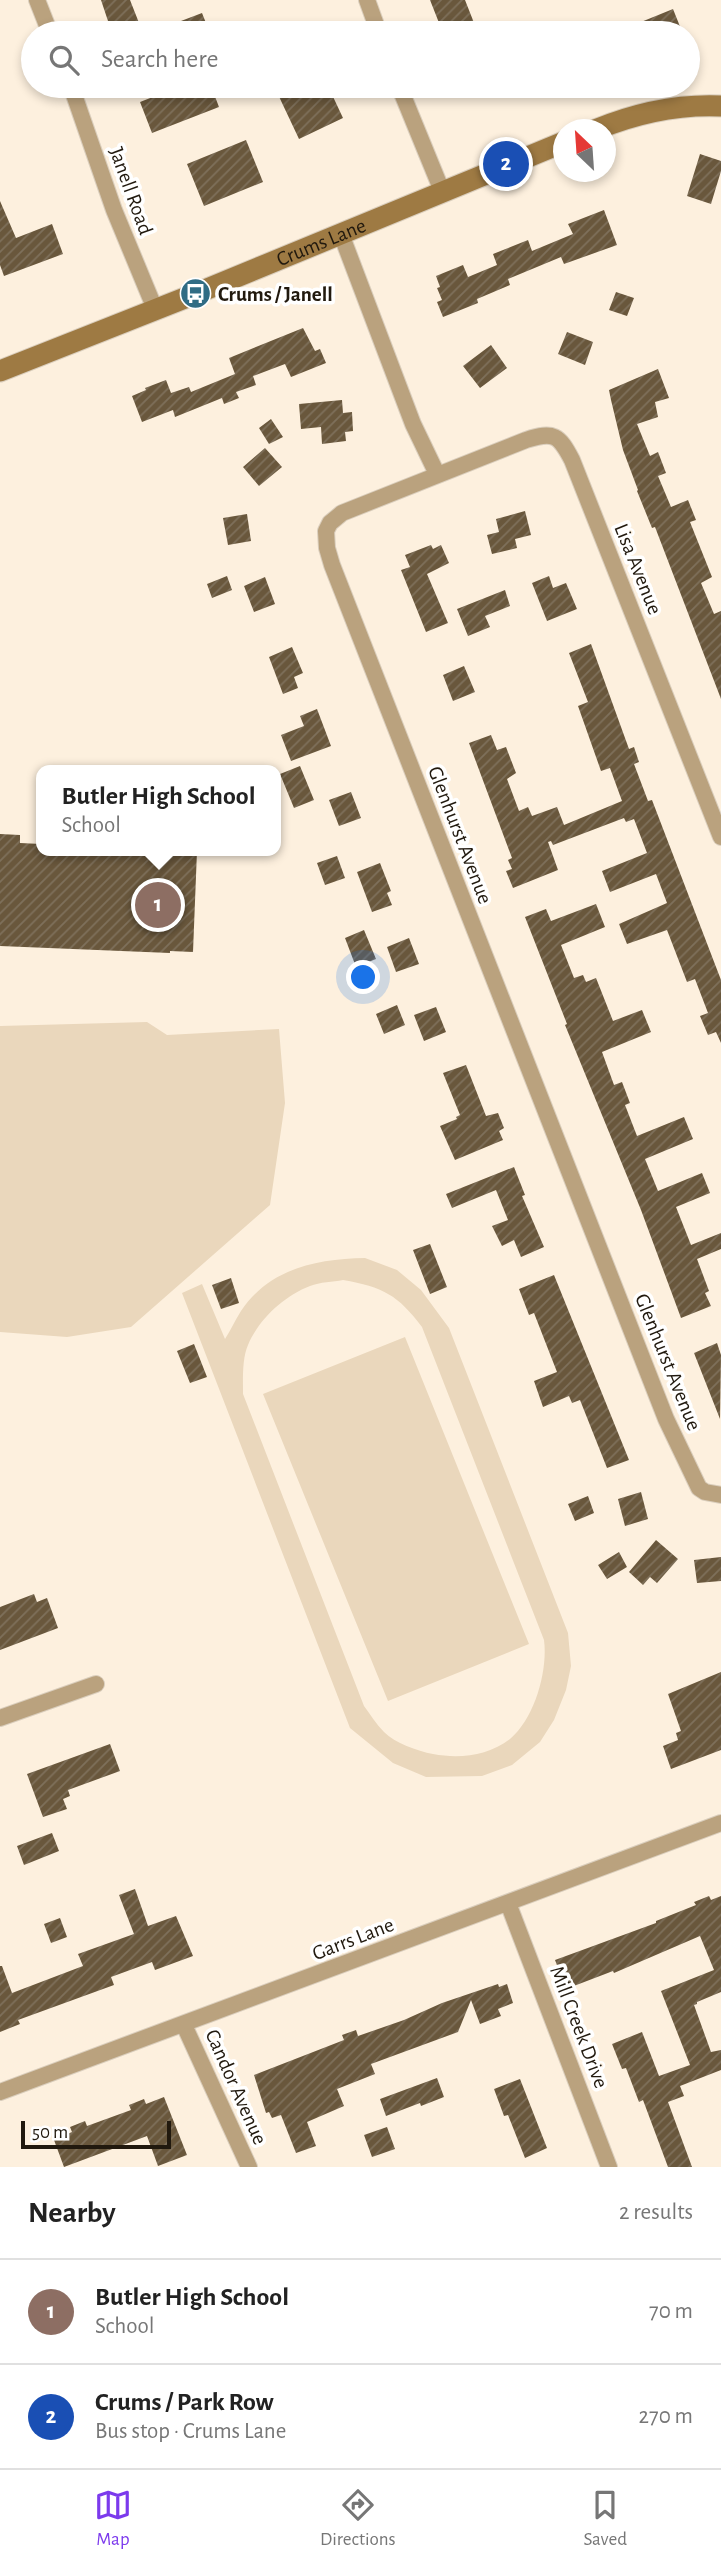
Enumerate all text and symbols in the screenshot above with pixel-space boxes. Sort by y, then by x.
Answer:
search box [21,21,700,98]
icon: search [45,41,83,79]
text: Search here [101,46,219,72]
north arrow [553,119,616,182]
pin: 2 [483,138,529,190]
street label: Janell Road [105,144,157,238]
street label: Crums Lane [273,214,369,270]
bus stop icon: Crums / Janell [178,277,212,311]
place label: Crums / Janell [218,284,333,305]
street label: Lisa Avenue [610,521,666,617]
street label: Glenhurst Avenue [424,763,496,907]
popup [36,765,281,856]
text: Butler High School [62,783,256,809]
text: School [62,814,121,837]
pin: 1 [135,879,181,931]
your location [346,960,380,994]
street label: Glenhurst Avenue [631,1291,705,1433]
street label: Garrs Lane [309,1914,397,1964]
street label: Mill Creek Drive [546,1963,612,2091]
street label: Candor Avenue [201,2026,271,2148]
scale bar [21,2118,172,2150]
text: 50 m [32,2123,68,2142]
text: Nearby [28,2198,116,2228]
text: 2 results [619,2201,693,2224]
text: Butler High School [95,2284,289,2310]
text: 1 [47,2300,55,2323]
text: 70 m [649,2300,693,2323]
text: School [95,2315,154,2338]
text: Crums / Park Row [95,2389,274,2415]
text: 2 [46,2405,56,2428]
text: 270 m [639,2405,693,2428]
text: Bus stop · Crums Lane [95,2420,286,2443]
tab: Map [94,2486,132,2551]
tab: Directions [320,2486,396,2551]
tab: Saved [584,2486,627,2551]

